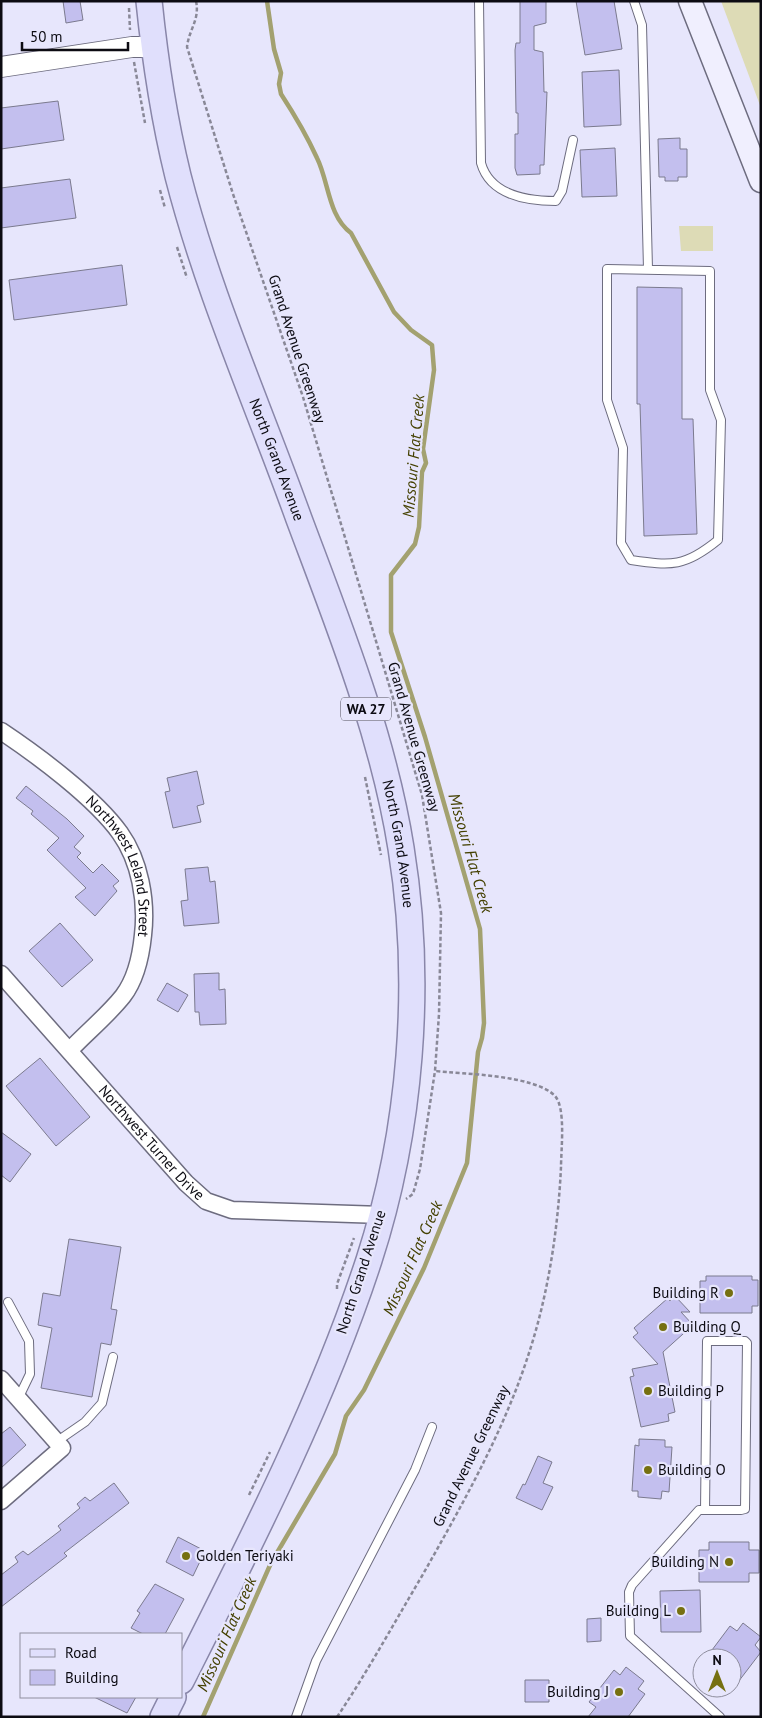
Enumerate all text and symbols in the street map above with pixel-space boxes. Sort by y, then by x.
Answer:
scale bar [22,20,129,52]
text: 50 m [30,27,63,46]
street label: Grand Avenue Greenway [264,272,331,426]
water label: Missouri Flat Creek [398,393,428,518]
street label: North Grand Avenue [245,396,309,523]
street label: Grand Avenue Greenway [384,660,445,814]
road number: WA 27 [341,698,391,721]
street label: North Grand Avenue [378,778,418,909]
street label: Northwest Leland Street [82,791,154,938]
water label: Missouri Flat Creek [444,791,498,916]
street label: Northwest Turner Drive [95,1081,209,1204]
water label: Missouri Flat Creek [378,1197,447,1318]
street label: North Grand Avenue [332,1207,390,1336]
place label: Building R [652,1283,719,1302]
marker: Building R [723,1287,735,1299]
place label: Building Q [673,1317,742,1336]
marker: Building Q [657,1321,669,1333]
place label: Building P [658,1381,724,1400]
street label: Grand Avenue Greenway [428,1382,513,1530]
marker: Building P [642,1385,654,1397]
place label: Building O [658,1460,726,1479]
marker: Building O [642,1464,654,1476]
place label: Golden Teriyaki [196,1546,294,1565]
marker: Golden Teriyaki [180,1550,192,1562]
place label: Building N [651,1552,719,1571]
marker: Building N [723,1556,735,1568]
water label: Missouri Flat Creek [192,1573,261,1694]
place label: Building L [606,1601,671,1620]
marker: Building L [675,1605,687,1617]
legend [20,1633,182,1698]
text: Road [65,1643,97,1662]
north arrow [692,1648,742,1698]
text: N [712,1651,722,1669]
text: Building [65,1668,119,1687]
place label: Building J [547,1682,609,1701]
marker: Building J [613,1686,625,1698]

